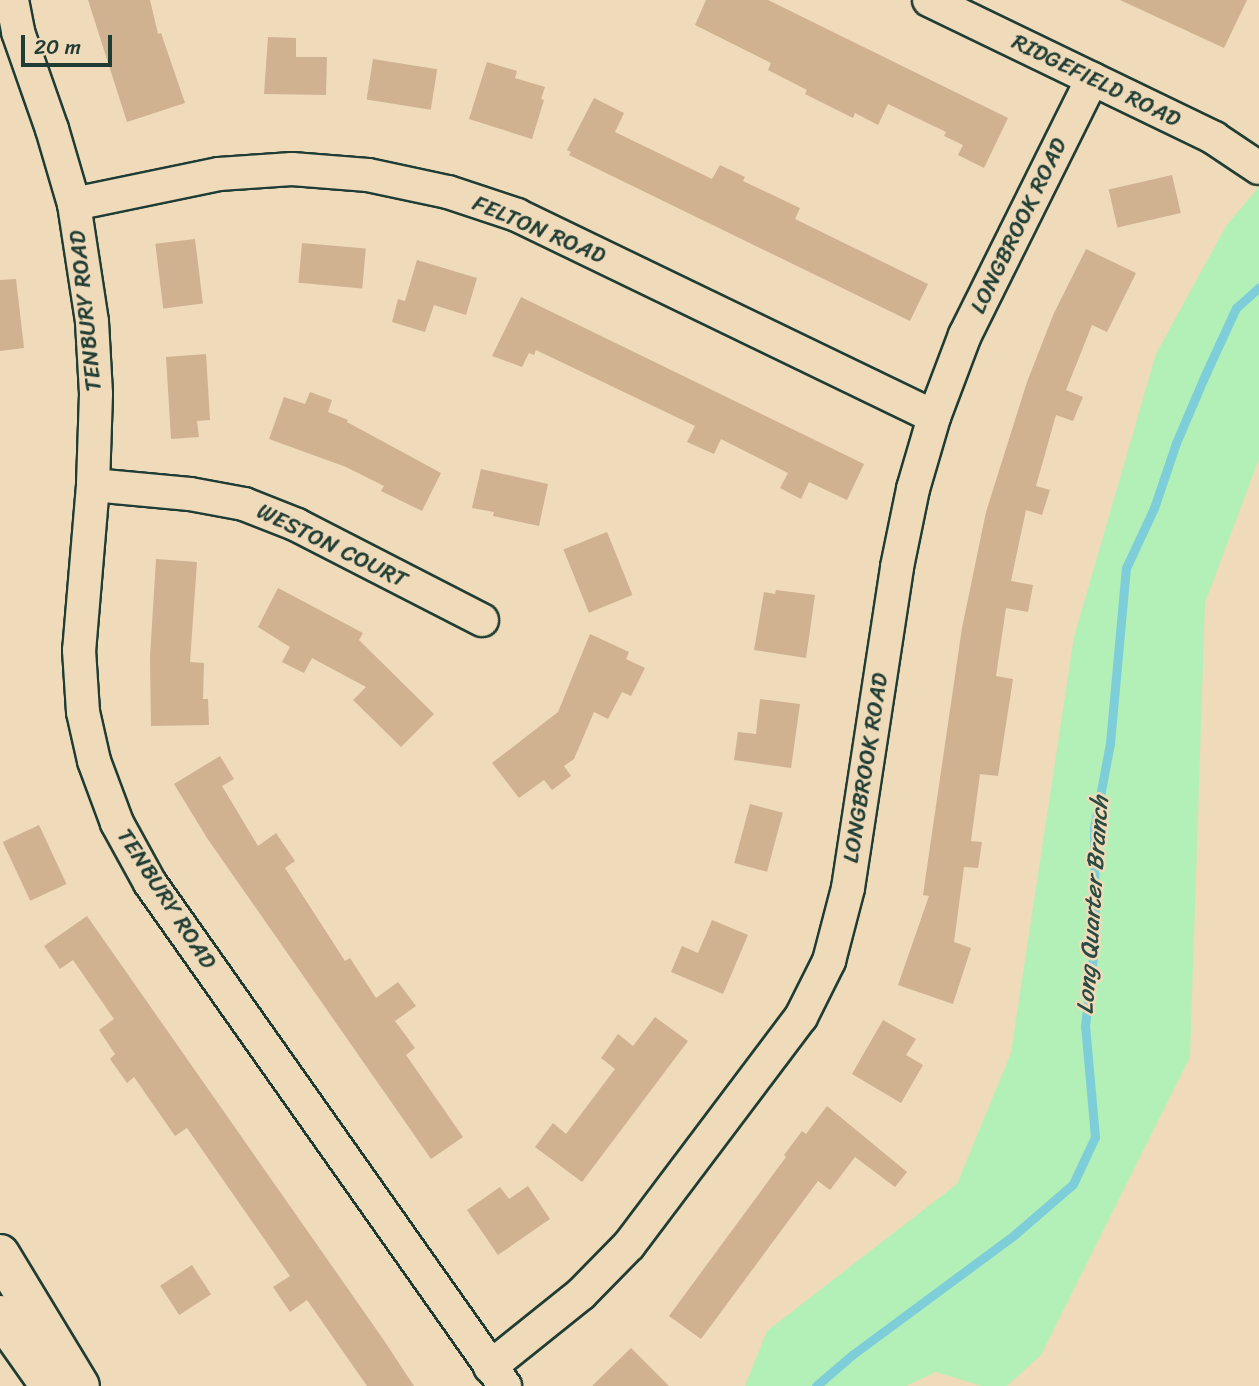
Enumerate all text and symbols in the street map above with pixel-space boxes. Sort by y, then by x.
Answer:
scale bar [24,21,116,65]
text: 20 m [34,28,81,66]
street label: RIDGEFIELD ROAD [1007,28,1185,134]
street label: LONGBROOK ROAD [965,134,1073,318]
street label: FELTON ROAD [468,190,610,270]
street label: TENBURY ROAD [64,229,108,393]
street label: WESTON COURT [253,498,411,594]
street label: LONGBROOK ROAD [837,671,895,865]
water label: Long Quarter Branch [1071,795,1115,1015]
street label: TENBURY ROAD [110,824,222,974]

